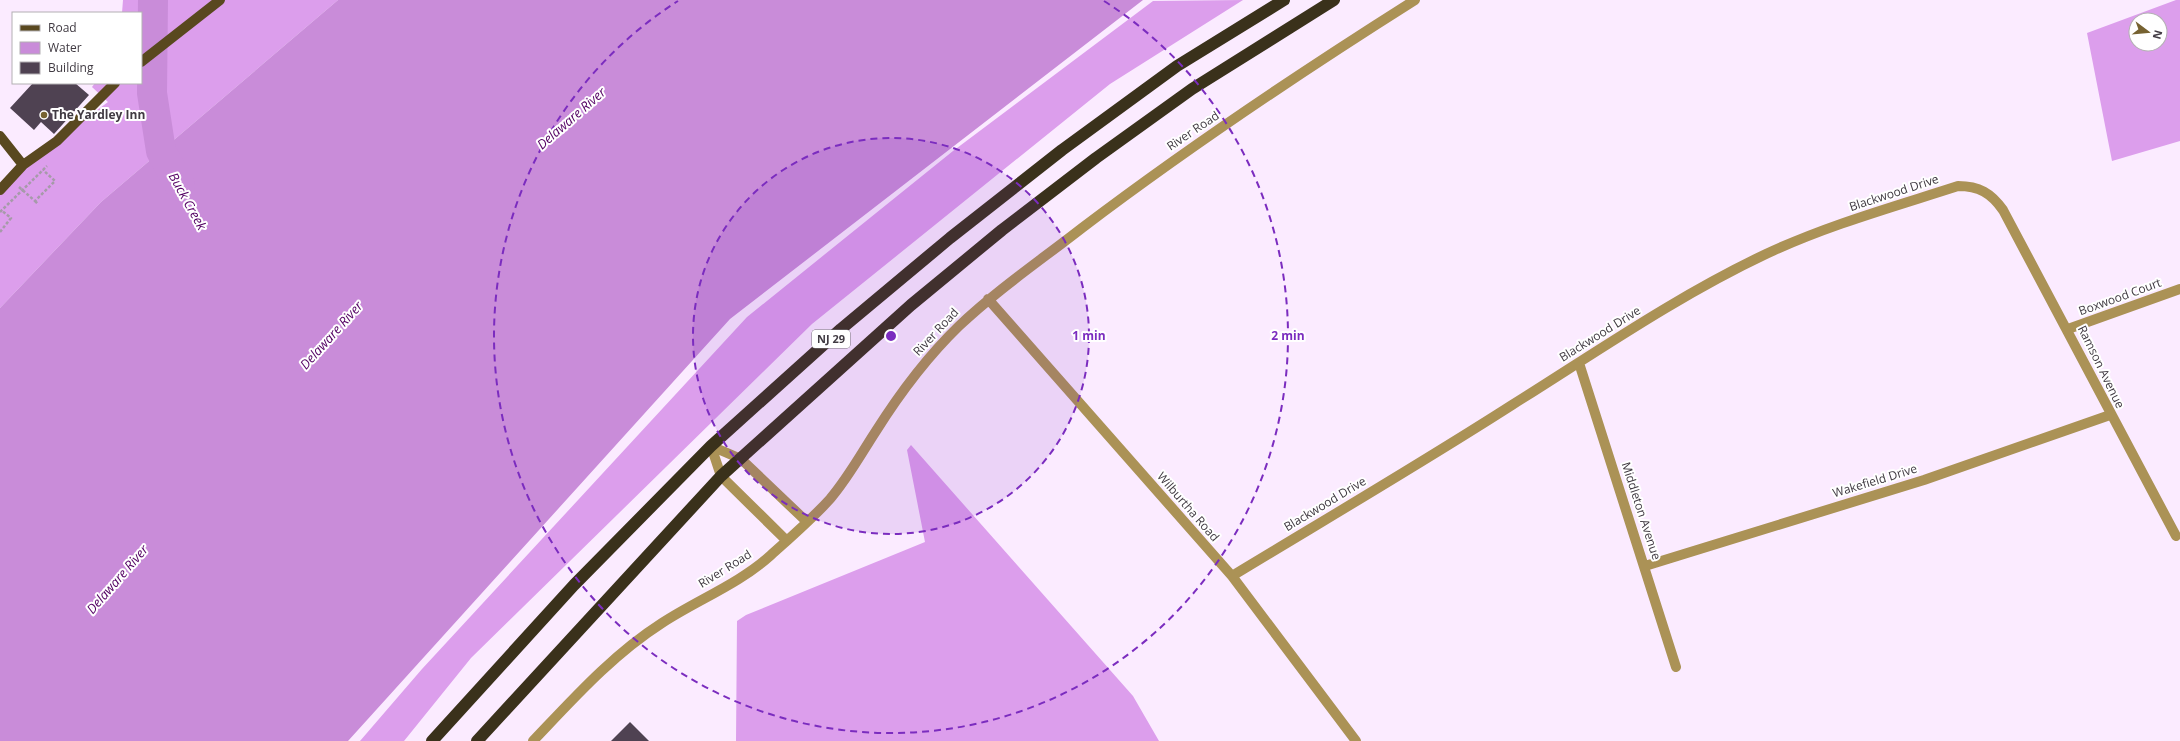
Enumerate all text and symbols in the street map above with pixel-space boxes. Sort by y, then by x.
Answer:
legend [12,12,142,84]
north arrow [2128,12,2168,52]
text: Road [48,19,77,36]
text: N [2150,29,2167,41]
text: Water [48,39,82,56]
text: Building [48,59,94,76]
water label: Delaware River [533,83,610,153]
place label: The Yardley Inn [52,106,145,123]
street label: River Road [1163,107,1222,154]
marker: The Yardley Inn [39,110,49,120]
water label: Buck Creek [165,169,211,233]
street label: Blackwood Drive [1847,170,1941,215]
street label: Boxwood Court [2076,274,2164,319]
water label: Delaware River [296,296,367,373]
street label: Blackwood Drive [1556,302,1644,365]
street label: River Road [909,304,962,359]
street label: Ramson Avenue [2074,322,2129,411]
text: 1 min [1072,327,1106,344]
text: 2 min [1271,327,1305,344]
centre of rings [884,329,898,343]
road number: NJ 29 [812,330,850,348]
street label: Middleton Avenue [1618,460,1665,562]
street label: Wakefield Drive [1831,460,1919,501]
street label: Wilburtha Road [1153,468,1223,545]
street label: Blackwood Drive [1280,472,1369,535]
water label: Delaware River [82,540,152,617]
street label: River Road [695,546,755,592]

